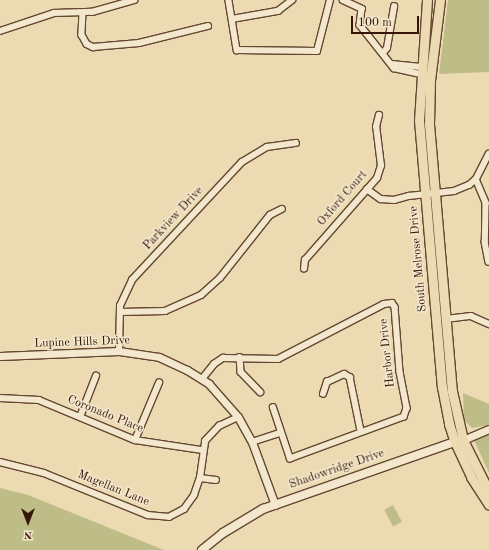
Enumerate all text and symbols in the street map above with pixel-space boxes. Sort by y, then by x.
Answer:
scale bar [353,8,421,34]
text: 100 m [358,17,392,29]
street label: Oxford Court [315,168,371,230]
street label: Parkview Drive [141,184,207,254]
street label: South Melrose Drive [407,205,431,313]
street label: Harbor Drive [377,318,399,388]
street label: Lupine Hills Drive [34,334,130,352]
street label: Coronado Place [65,393,145,437]
street label: Shadowridge Drive [287,447,387,493]
street label: Magellan Lane [75,468,151,510]
north arrow [8,502,48,542]
text: N [24,529,32,540]

